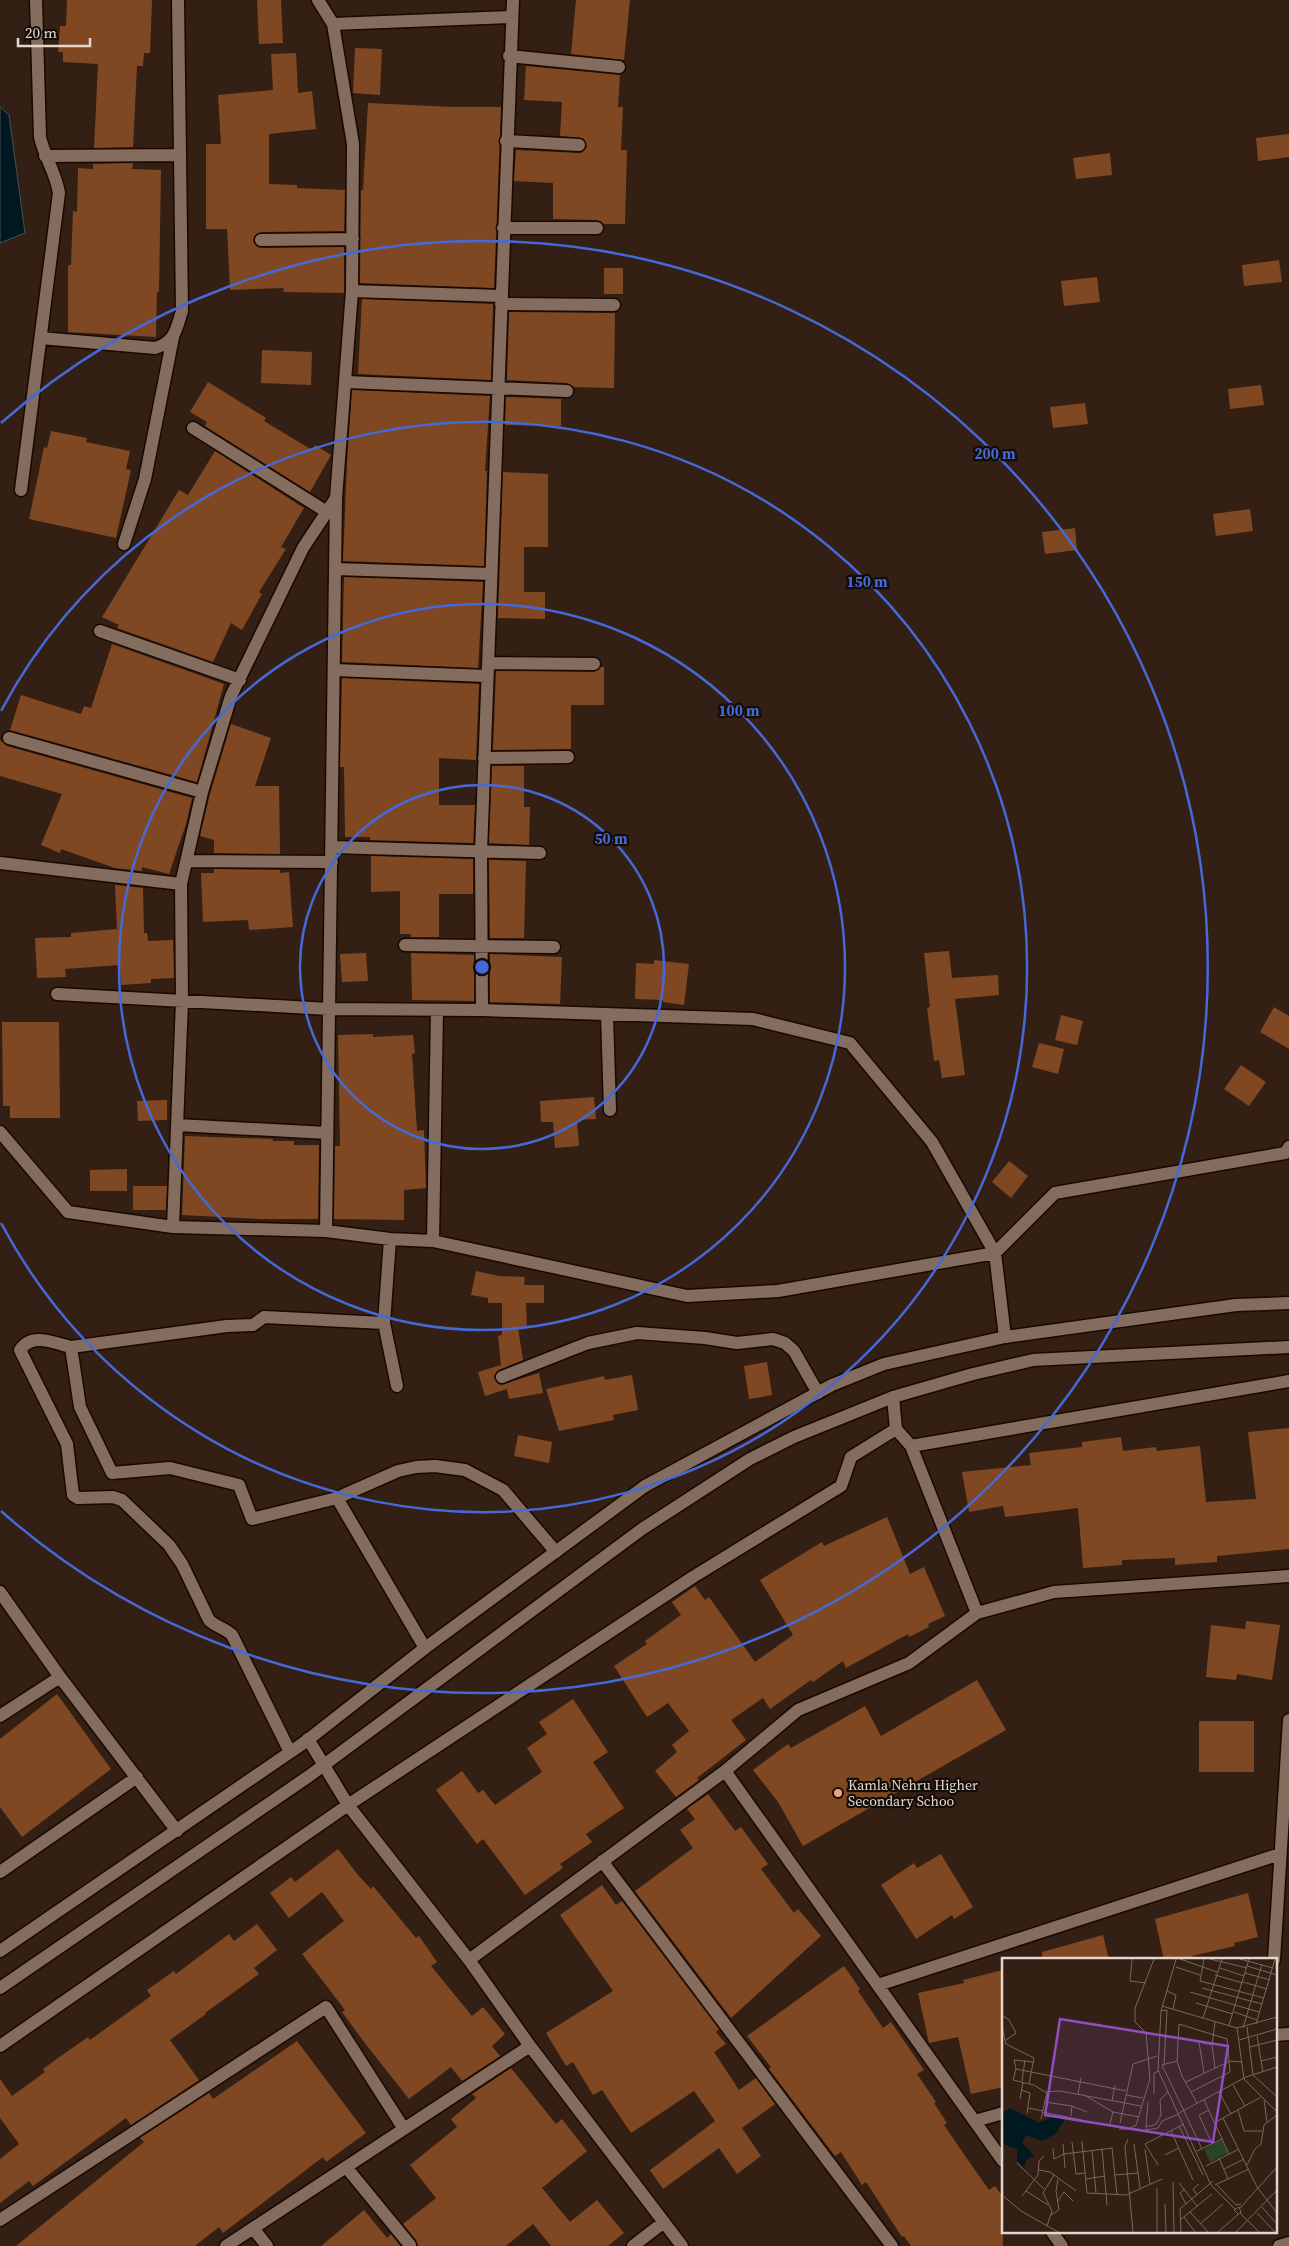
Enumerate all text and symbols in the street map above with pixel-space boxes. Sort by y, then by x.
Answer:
scale bar [18,15,90,47]
text: 20 m [25,22,57,43]
text: 200 m [974,443,1016,464]
text: 150 m [846,571,888,592]
text: 100 m [718,700,760,721]
text: 50 m [594,828,628,849]
centre of rings [473,958,491,976]
place label: Kamla Nehru Higher Secondary Schoo [848,1775,978,1811]
marker: Kamla Nehru Higher Secondary Schoo [832,1787,844,1799]
inset map [1002,1958,1276,2234]

